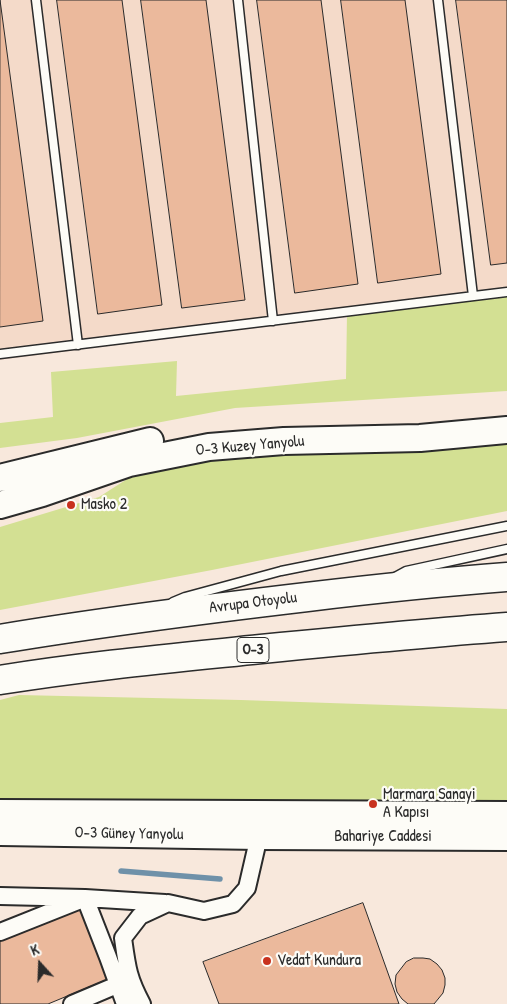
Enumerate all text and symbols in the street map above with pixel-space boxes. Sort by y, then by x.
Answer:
street label: O-3 Kuzey Yanyolu [195,432,305,460]
place label: Masko 2 [81,495,127,515]
marker: Masko 2 [65,499,77,511]
street label: Avrupa Otoyolu [208,588,298,618]
road number: O-3 [237,638,269,662]
place label: Marmara Sanayi A Kapısı [383,785,476,823]
marker: Marmara Sanayi A Kapısı [367,798,379,810]
street label: O-3 Güney Yanyolu [74,823,184,845]
street label: Bahariye Caddesi [334,827,432,847]
north arrow [15,939,65,989]
text: K [28,939,41,960]
place label: Vedat Kundura [277,951,361,971]
marker: Vedat Kundura [261,955,273,967]

